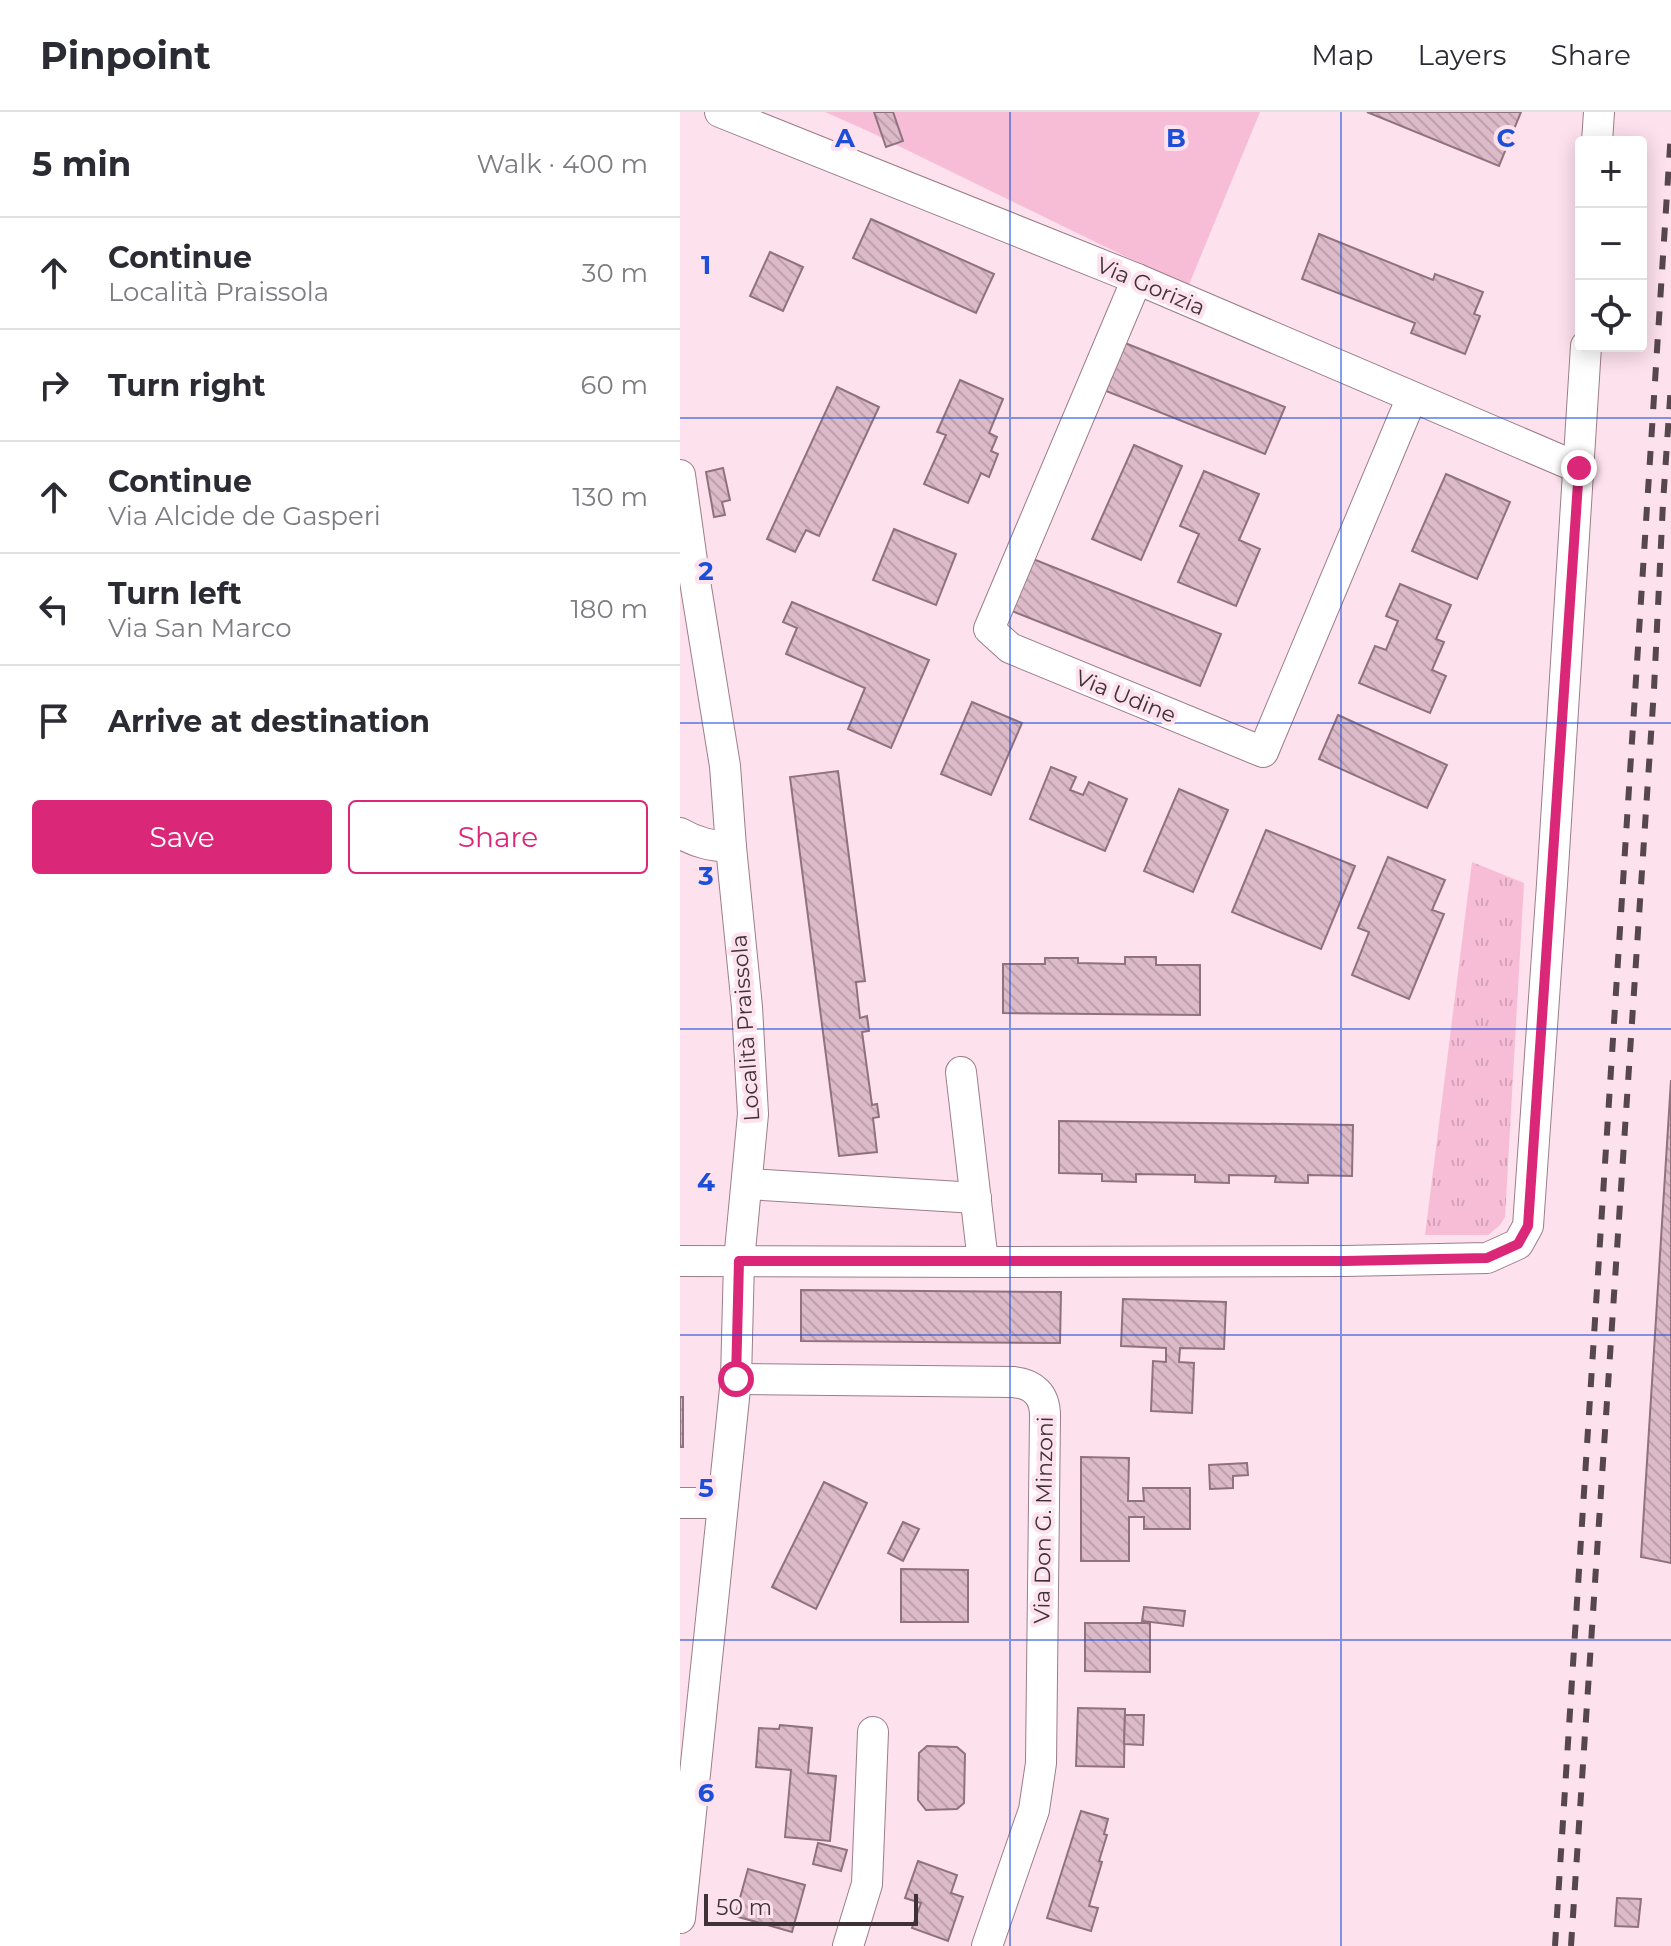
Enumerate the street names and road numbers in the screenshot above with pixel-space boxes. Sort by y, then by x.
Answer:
street label: Via Gorizia [1093,252,1209,321]
street label: Via Udine [1072,664,1180,729]
street label: Località Praissola [726,934,765,1122]
street label: Via Don G. Minzoni [1028,1416,1059,1624]

